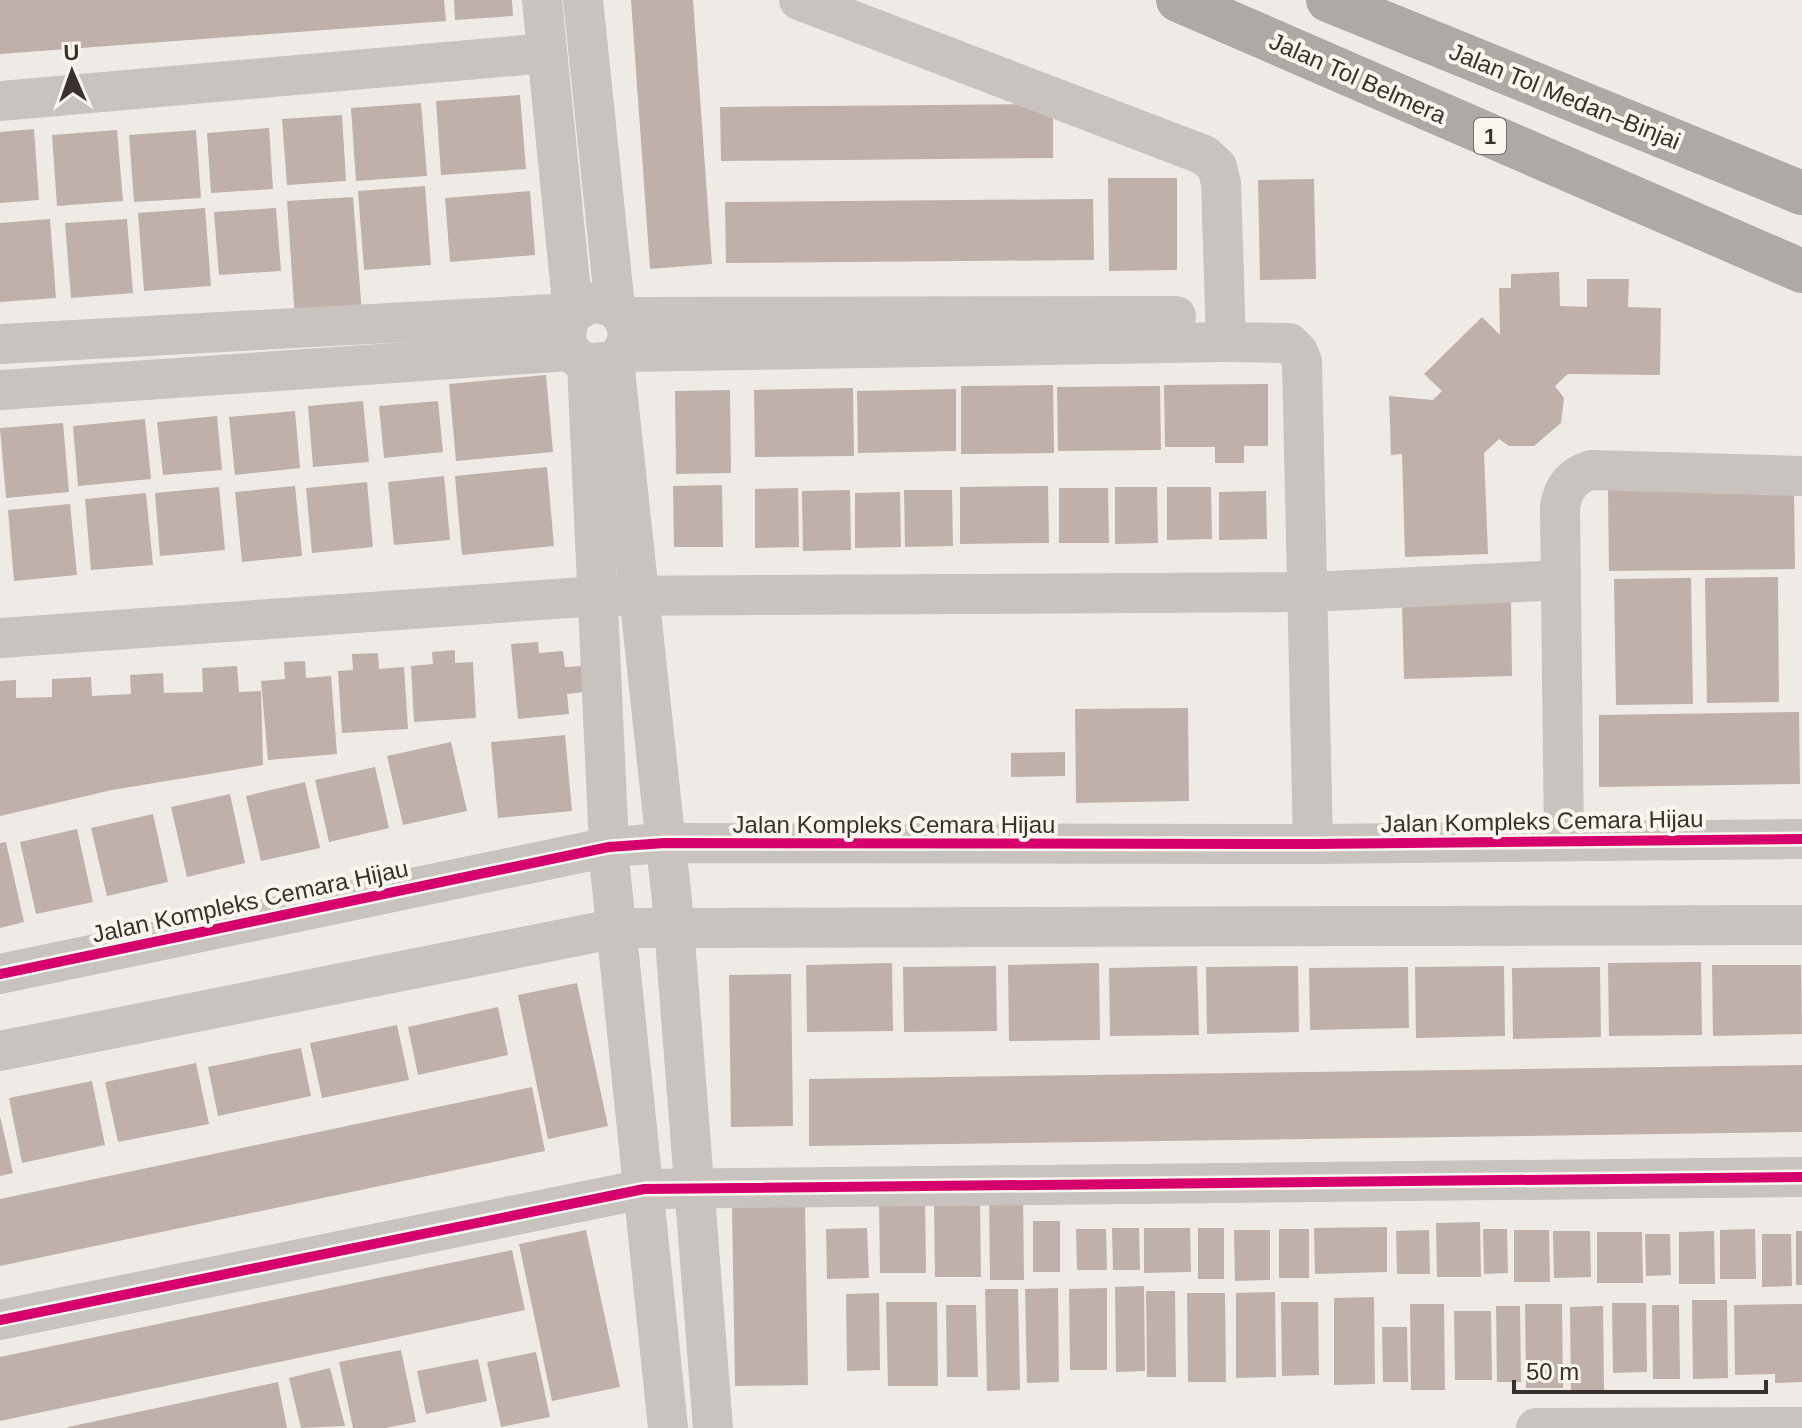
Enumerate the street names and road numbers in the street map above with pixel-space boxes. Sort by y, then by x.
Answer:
street label: Jalan Tol Belmera [1266,27,1451,129]
street label: Jalan Tol Medan–Binjai [1446,37,1684,155]
road number: 1 [1474,118,1506,154]
street label: Jalan Kompleks Cemara Hijau [1380,805,1704,837]
street label: Jalan Kompleks Cemara Hijau [733,811,1055,838]
street label: Jalan Kompleks Cemara Hijau [89,854,411,948]

